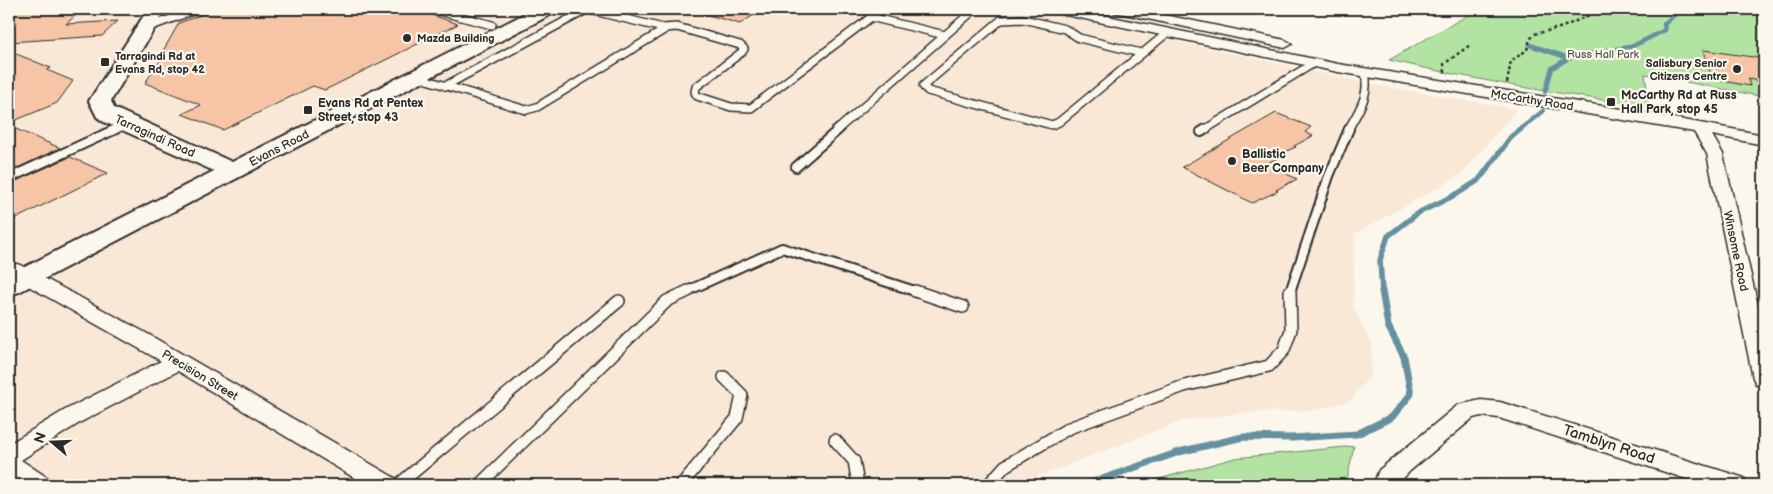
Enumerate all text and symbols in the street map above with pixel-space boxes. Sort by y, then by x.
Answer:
marker: Mazda Building [401,32,413,44]
place label: Mazda Building [417,32,495,45]
park label: Russ Hall Park [1567,48,1640,61]
place label: Tarragindi Rd at Evans Rd, stop 42 [115,50,205,76]
marker: Tarragindi Rd at Evans Rd, stop 42 [99,56,111,68]
place label: Salisbury Senior Citizens Centre [1646,57,1728,83]
marker: Salisbury Senior Citizens Centre [1731,63,1743,75]
street label: McCarthy Road [1489,87,1575,114]
place label: McCarthy Rd at Russ Hall Park, stop 45 [1621,88,1737,117]
place label: Evans Rd at Pentex Street, stop 43 [318,96,424,125]
marker: McCarthy Rd at Russ Hall Park, stop 45 [1605,96,1617,108]
marker: Evans Rd at Pentex Street, stop 43 [302,104,314,116]
street label: Tarragindi Road [112,112,197,161]
street label: Evans Road [247,127,312,170]
place label: Ballistic Beer Company [1242,147,1324,176]
marker: Ballistic Beer Company [1226,155,1238,167]
street label: Winsome Road [1720,209,1751,293]
street label: Precision Street [159,347,241,404]
north arrow [28,416,78,466]
street label: Tamblyn Road [1560,421,1657,468]
text: N [30,430,50,446]

